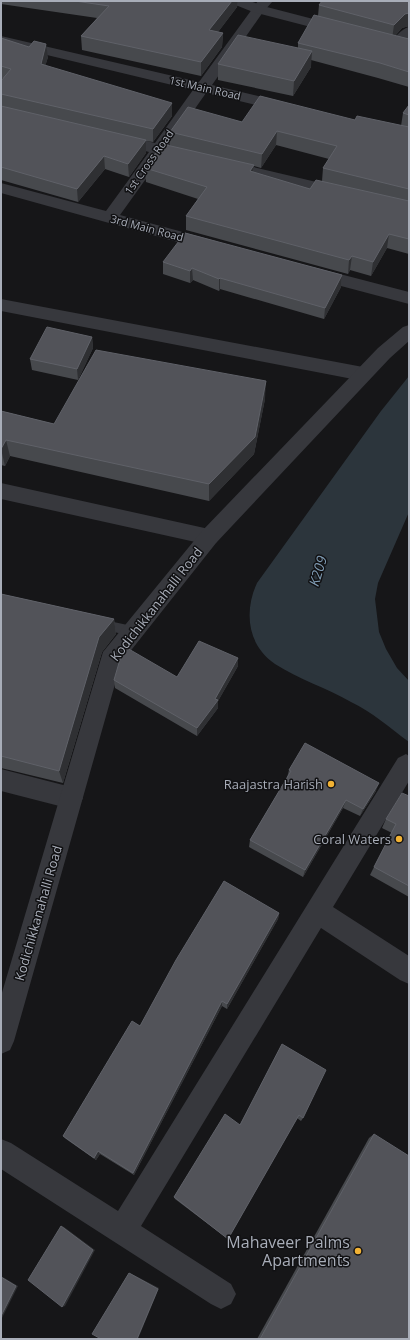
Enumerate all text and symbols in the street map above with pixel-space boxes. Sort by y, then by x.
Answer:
street label: 1st Main Road [168,72,242,103]
street label: 1st Cross Road [121,126,177,197]
street label: 3rd Main Road [109,211,185,244]
street label: Kodichikkanahalli Road [106,543,206,665]
water label: K209 [304,553,331,588]
place label: Raajastra Harish [224,775,323,793]
marker: Raajastra Harish [326,779,336,789]
place label: Coral Waters [313,830,391,848]
marker: Coral Waters [394,834,404,844]
street label: Kodichikkanahalli Road [10,843,66,983]
place label: Mahaveer Palms Apartments [226,1231,350,1271]
marker: Mahaveer Palms Apartments [353,1246,363,1256]

